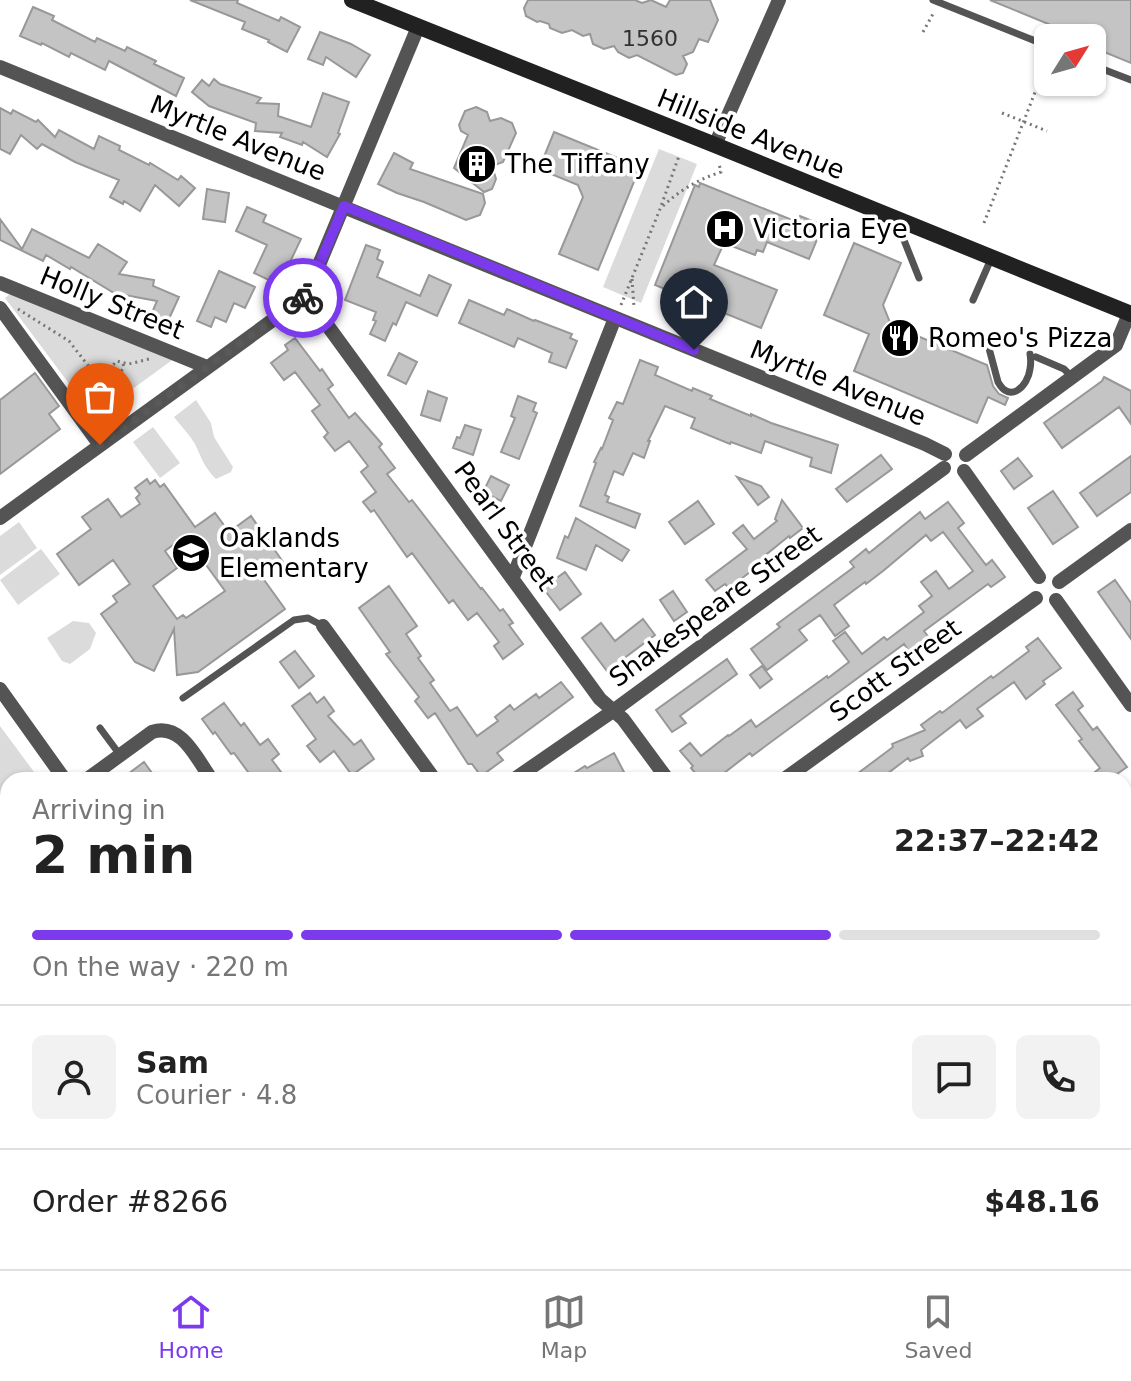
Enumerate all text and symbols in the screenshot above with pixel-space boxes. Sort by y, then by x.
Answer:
north arrow [1034,24,1106,96]
map controls [1034,24,1106,96]
house number: 1560 [622,26,678,51]
street label: Hillside Avenue [653,83,849,185]
street label: Myrtle Avenue [146,89,330,187]
building icon: The Tiffany [456,143,498,185]
place label: The Tiffany [504,149,650,179]
hospital icon: Victoria Eye [704,208,746,250]
place label: Victoria Eye [753,214,908,244]
courier [263,258,343,338]
street label: Holly Street [36,261,188,345]
pin [660,268,728,350]
icon: bike [281,276,325,320]
icon: home [672,280,716,324]
restaurant icon: Romeo's Pizza [879,317,921,359]
place label: Romeo's Pizza [928,323,1113,353]
street label: Myrtle Avenue [746,334,930,432]
pin [66,363,134,445]
icon: bag [78,375,122,419]
street label: Pearl Street [448,456,562,596]
street label: Shakespeare Street [603,519,827,693]
place label: Oaklands Elementary [219,523,369,583]
school or university icon: Oaklands Elementary [170,532,212,574]
street label: Scott Street [824,612,966,728]
text: Arriving in [32,795,166,825]
text: 22:37–22:42 [894,823,1100,858]
text: 2 min [32,825,195,885]
text: On the way · 220 m [32,952,289,982]
button: person [32,1035,116,1119]
button: chat [912,1035,996,1119]
button: phone [1016,1035,1100,1119]
text: Sam [136,1045,209,1080]
text: Courier · 4.8 [136,1080,297,1110]
text: Order #8266 [32,1184,228,1219]
text: $48.16 [984,1184,1100,1219]
tab: Home [159,1290,224,1363]
tab: Map [541,1290,587,1363]
tab: Saved [904,1290,972,1363]

